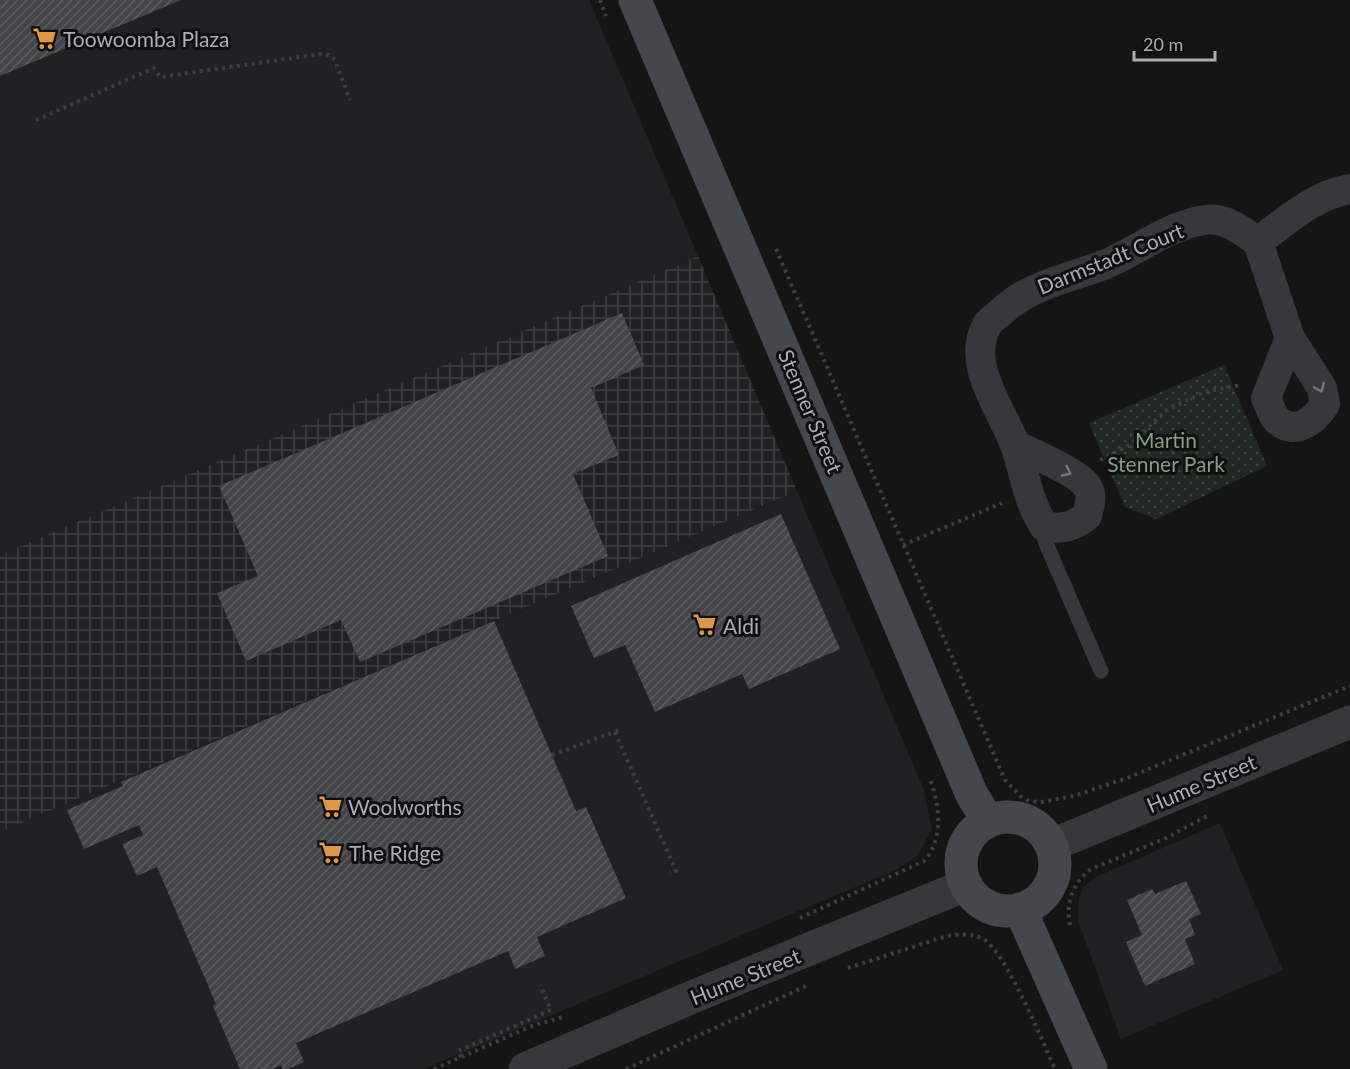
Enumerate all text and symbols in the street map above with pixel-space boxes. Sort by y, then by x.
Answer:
scale bar [1134,24,1215,62]
supermarket icon: Toowoomba Plaza [32,25,58,51]
place label: Toowoomba Plaza [63,26,229,51]
text: 20 m [1143,33,1183,55]
street label: Darmstadt Court [1033,217,1187,299]
street label: Stenner Street [774,345,848,477]
one-way arrow [1313,381,1325,392]
park label: Martin Stenner Park [1107,427,1225,476]
one-way arrow [1060,464,1071,476]
supermarket icon: Aldi [692,612,718,638]
place label: Aldi [723,613,759,638]
street label: Hume Street [1142,749,1260,817]
supermarket icon: Woolworths [317,793,343,819]
place label: Woolworths [348,794,462,819]
supermarket icon: The Ridge [318,839,344,865]
place label: The Ridge [349,840,441,865]
street label: Hume Street [686,942,804,1009]

